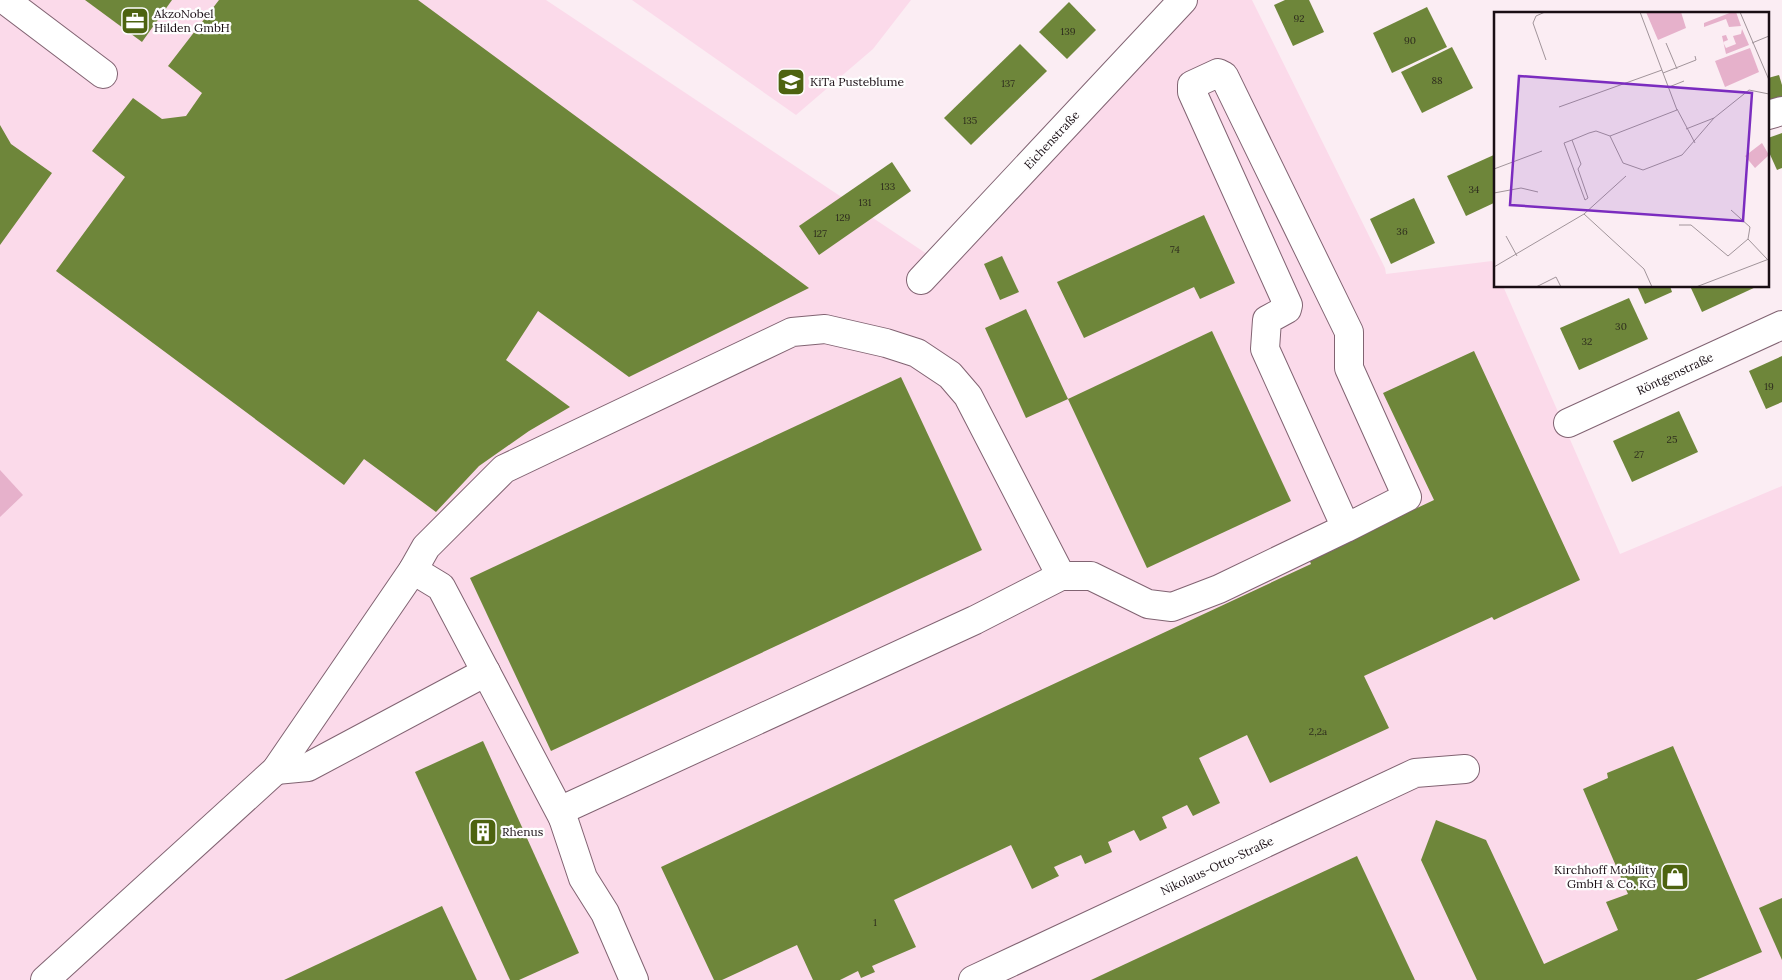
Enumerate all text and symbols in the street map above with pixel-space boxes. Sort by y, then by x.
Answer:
office icon: AkzoNobel Hilden GmbH [120,6,150,36]
place label: AkzoNobel Hilden GmbH [153,6,230,35]
house number: 92 [1293,12,1305,25]
inset map [1494,12,1770,288]
house number: 139 [1061,25,1076,38]
house number: 90 [1404,34,1416,47]
school or university icon: KiTa Pusteblume [776,67,806,97]
place label: KiTa Pusteblume [810,74,905,89]
house number: 88 [1431,74,1443,87]
house number: 137 [1001,77,1015,90]
street label: Eichenstraße [1021,107,1083,172]
house number: 135 [963,114,977,127]
house number: 133 [881,180,896,193]
house number: 34 [1469,183,1480,196]
house number: 131 [859,196,872,209]
house number: 129 [836,211,851,224]
house number: 36 [1396,225,1408,238]
house number: 127 [813,227,827,240]
house number: 74 [1170,243,1181,256]
house number: 30 [1615,320,1627,333]
house number: 32 [1582,335,1592,348]
street label: Röntgenstraße [1634,349,1716,398]
house number: 19 [1764,380,1774,393]
house number: 25 [1667,433,1677,446]
house number: 27 [1634,448,1644,461]
house number: 2,2a [1309,725,1327,738]
building icon: Rhenus [468,817,498,847]
place label: Rhenus [502,824,544,839]
street label: Nikolaus-Otto-Straße [1158,833,1276,898]
place label: Kirchhoff Mobility GmbH & Co. KG [1554,862,1657,891]
shop icon: Kirchhoff Mobility GmbH & Co. KG [1660,862,1690,892]
house number: 1 [873,916,877,929]

